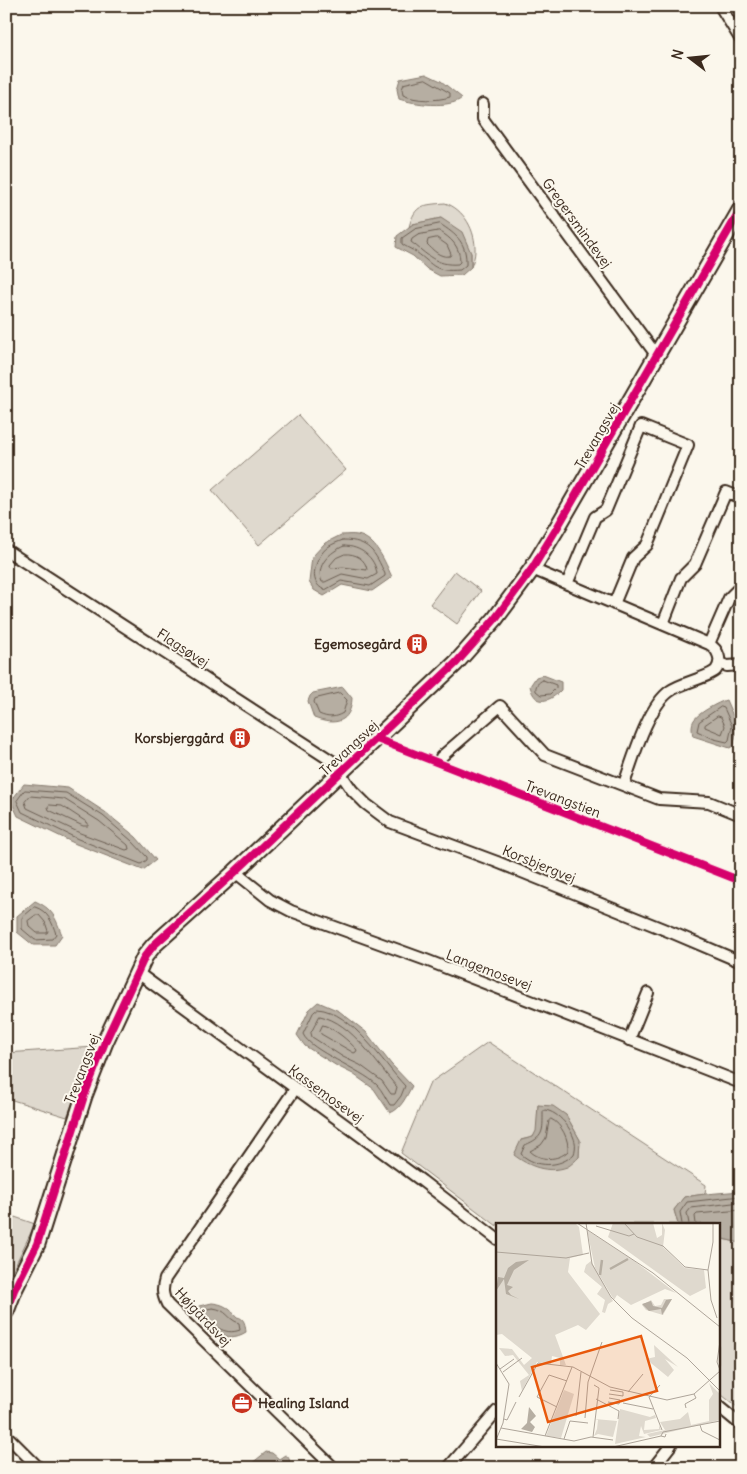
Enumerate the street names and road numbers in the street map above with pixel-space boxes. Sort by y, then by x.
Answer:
street label: Gregersmindevej [538,174,616,272]
street label: Trevangsvej [571,400,623,472]
street label: Flagsøvej [154,625,212,671]
street label: Trevangsvej [316,716,382,780]
street label: Trevangstien [523,776,603,822]
street label: Korsbjergvej [500,841,578,887]
street label: Langemosevej [444,945,534,995]
street label: Trevangsvej [60,1031,104,1107]
street label: Kassemosevej [285,1061,367,1127]
street label: Højgårdsvej [171,1284,235,1350]

